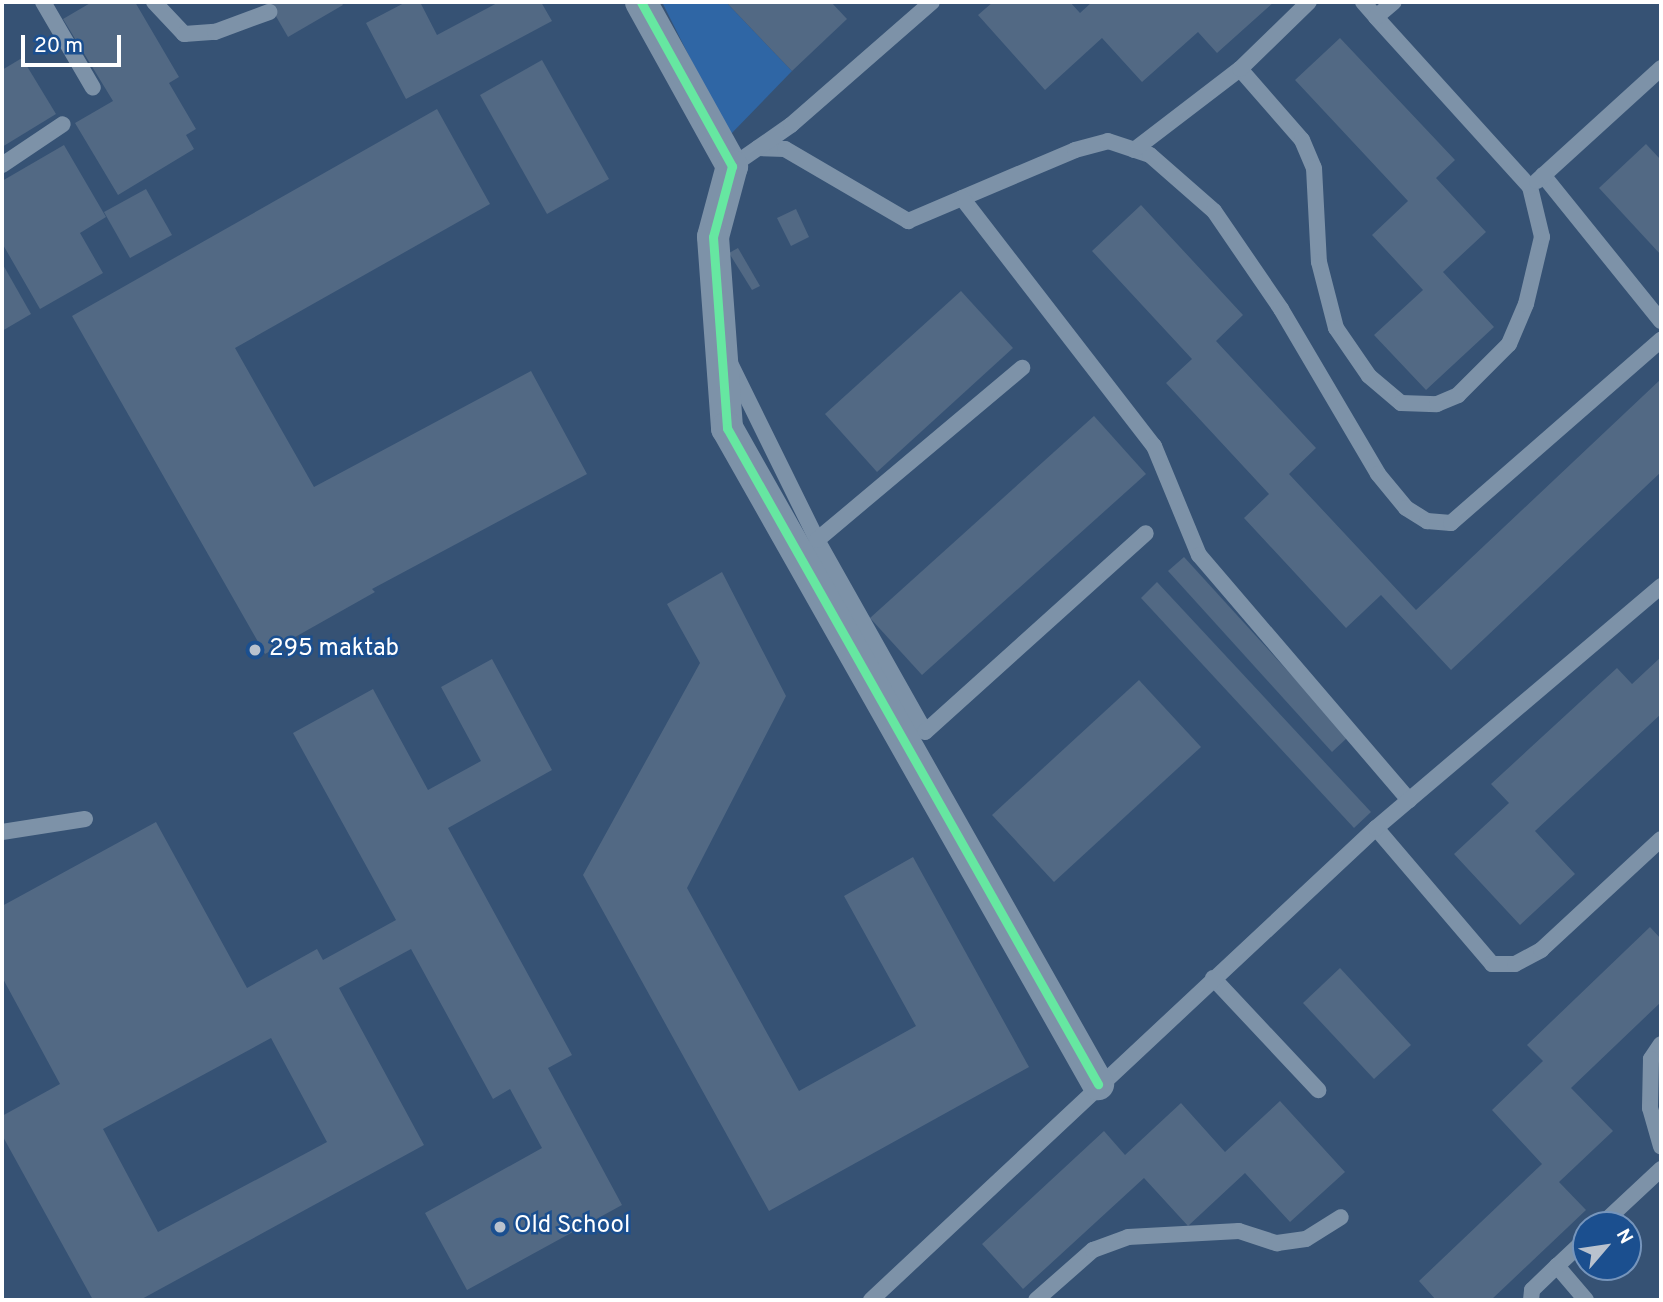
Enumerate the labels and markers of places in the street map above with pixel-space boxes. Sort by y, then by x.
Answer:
place label: 295 maktab [269,636,399,664]
marker: 295 maktab [247,642,263,658]
place label: Old School [514,1213,630,1241]
marker: Old School [492,1219,508,1235]

